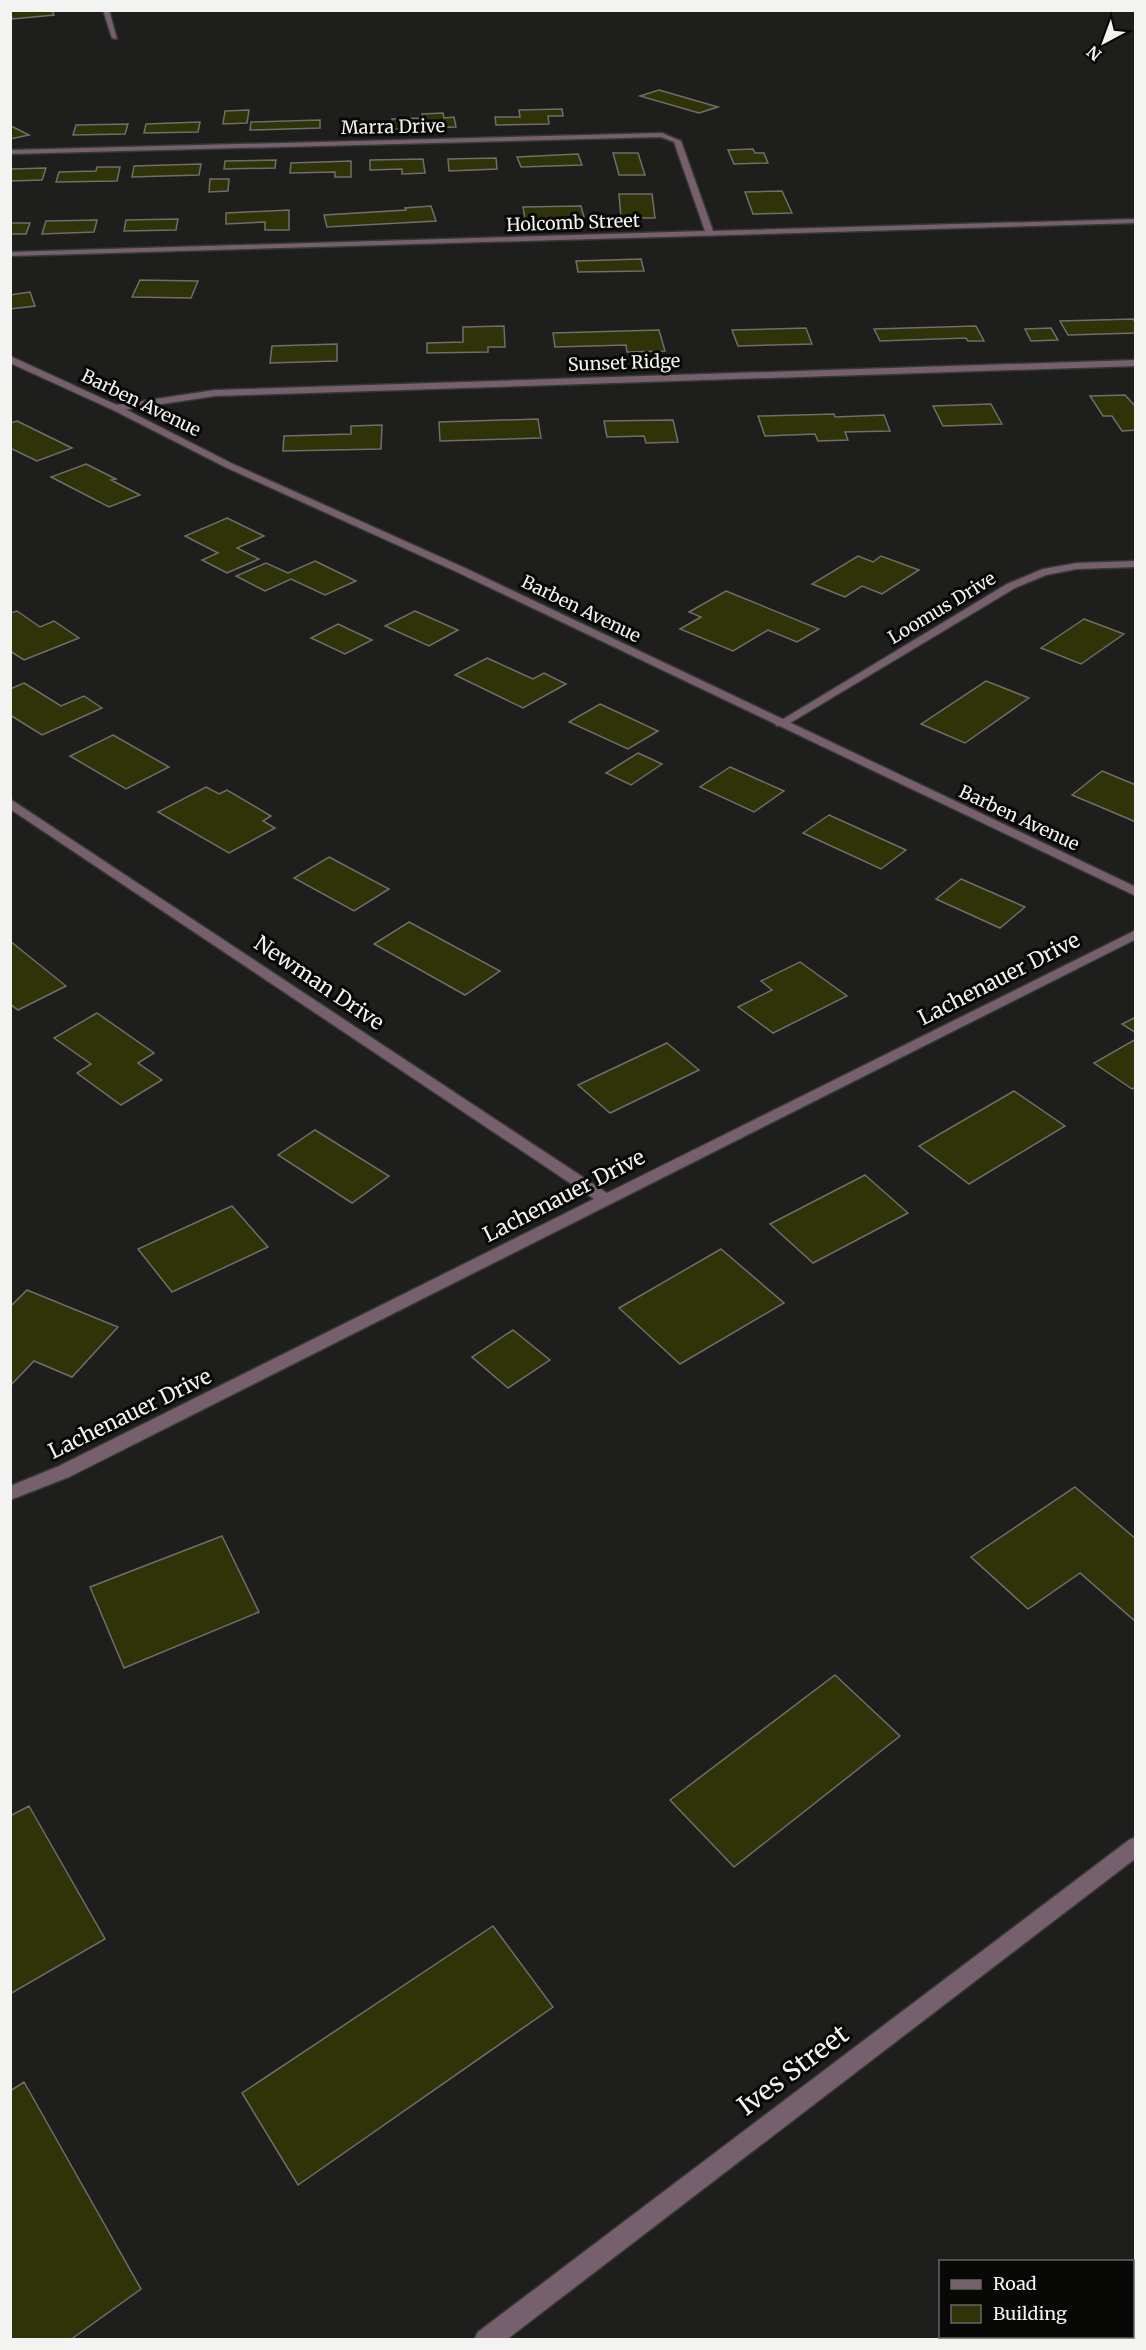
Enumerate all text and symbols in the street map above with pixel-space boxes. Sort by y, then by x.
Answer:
north arrow [1074,12,1134,72]
text: N [1083,41,1105,65]
street label: Marra Drive [341,114,445,139]
street label: Holcomb Street [506,209,640,236]
street label: Sunset Ridge [567,349,681,376]
street label: Barben Avenue [78,364,205,441]
street label: Loomus Drive [884,566,1000,649]
street label: Barben Avenue [518,570,645,647]
street label: Barben Avenue [955,780,1083,855]
street label: Lachenauer Drive [913,926,1084,1031]
street label: Newman Drive [249,929,389,1036]
street label: Lachenauer Drive [478,1143,649,1248]
street label: Lachenauer Drive [44,1362,216,1465]
street label: Ives Street [731,2017,855,2122]
legend [939,2260,1134,2338]
text: Road [993,2272,1037,2295]
text: Building [993,2302,1067,2325]

